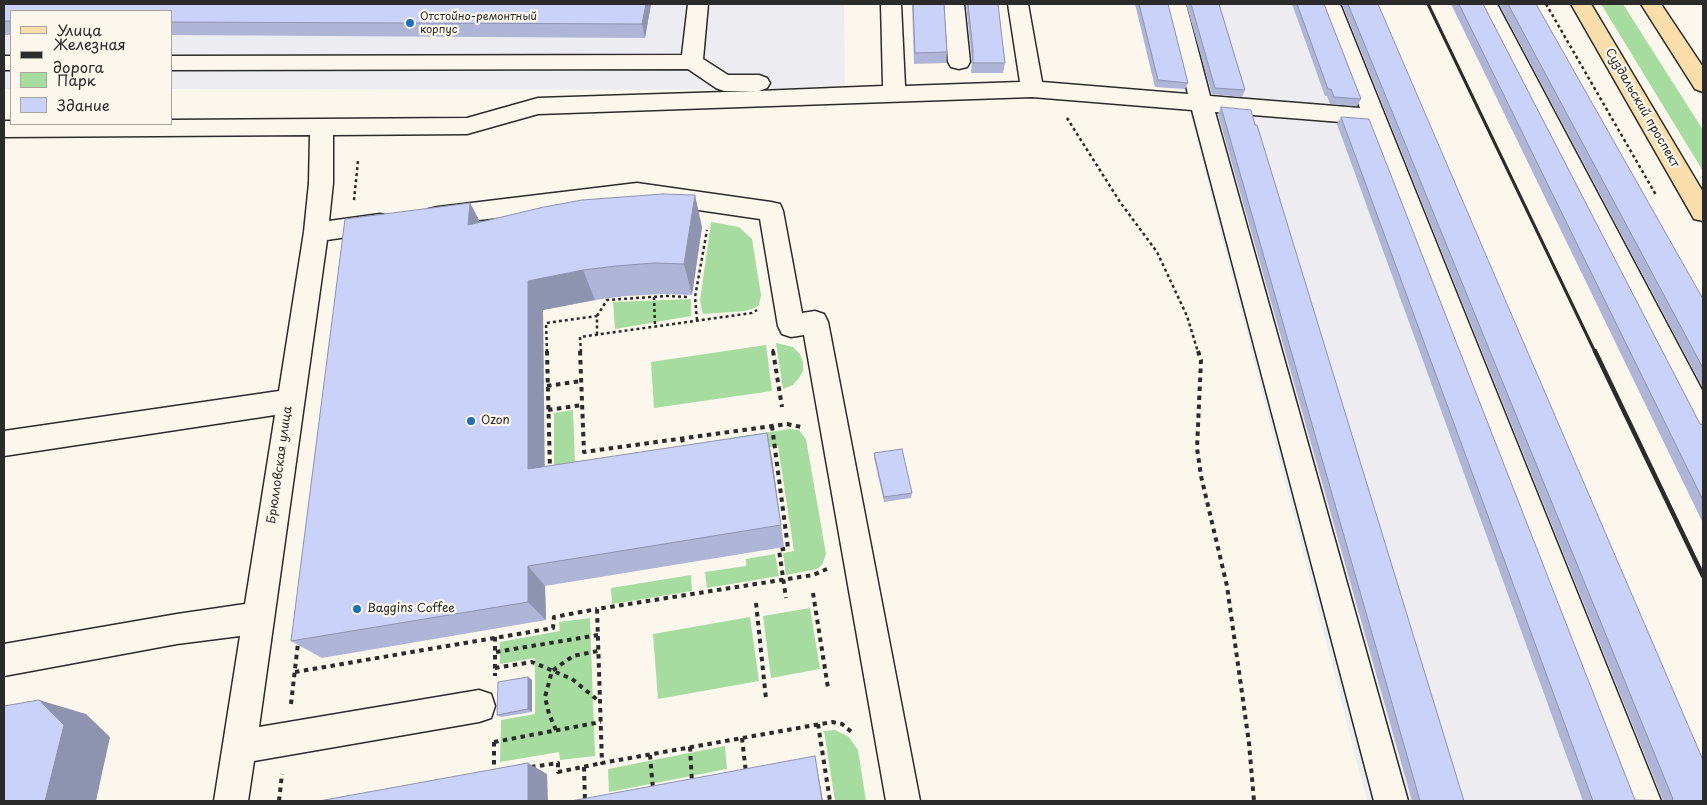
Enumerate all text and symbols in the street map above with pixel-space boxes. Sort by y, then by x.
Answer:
legend [10,10,172,125]
place label: Отстойно-ремонтный корпус [420,10,537,36]
marker: Отстойно-ремонтный корпус [404,17,416,29]
text: Улица [57,18,102,41]
text: Железная дорога [53,32,126,78]
street label: Суздальский проспект [1602,46,1682,170]
text: Парк [57,68,96,91]
text: Здание [57,93,110,116]
street label: Брюлловская улица [265,405,295,525]
place label: Ozon [481,414,510,428]
marker: Ozon [465,415,477,427]
place label: Baggins Coffee [367,602,455,616]
marker: Baggins Coffee [351,603,363,615]

